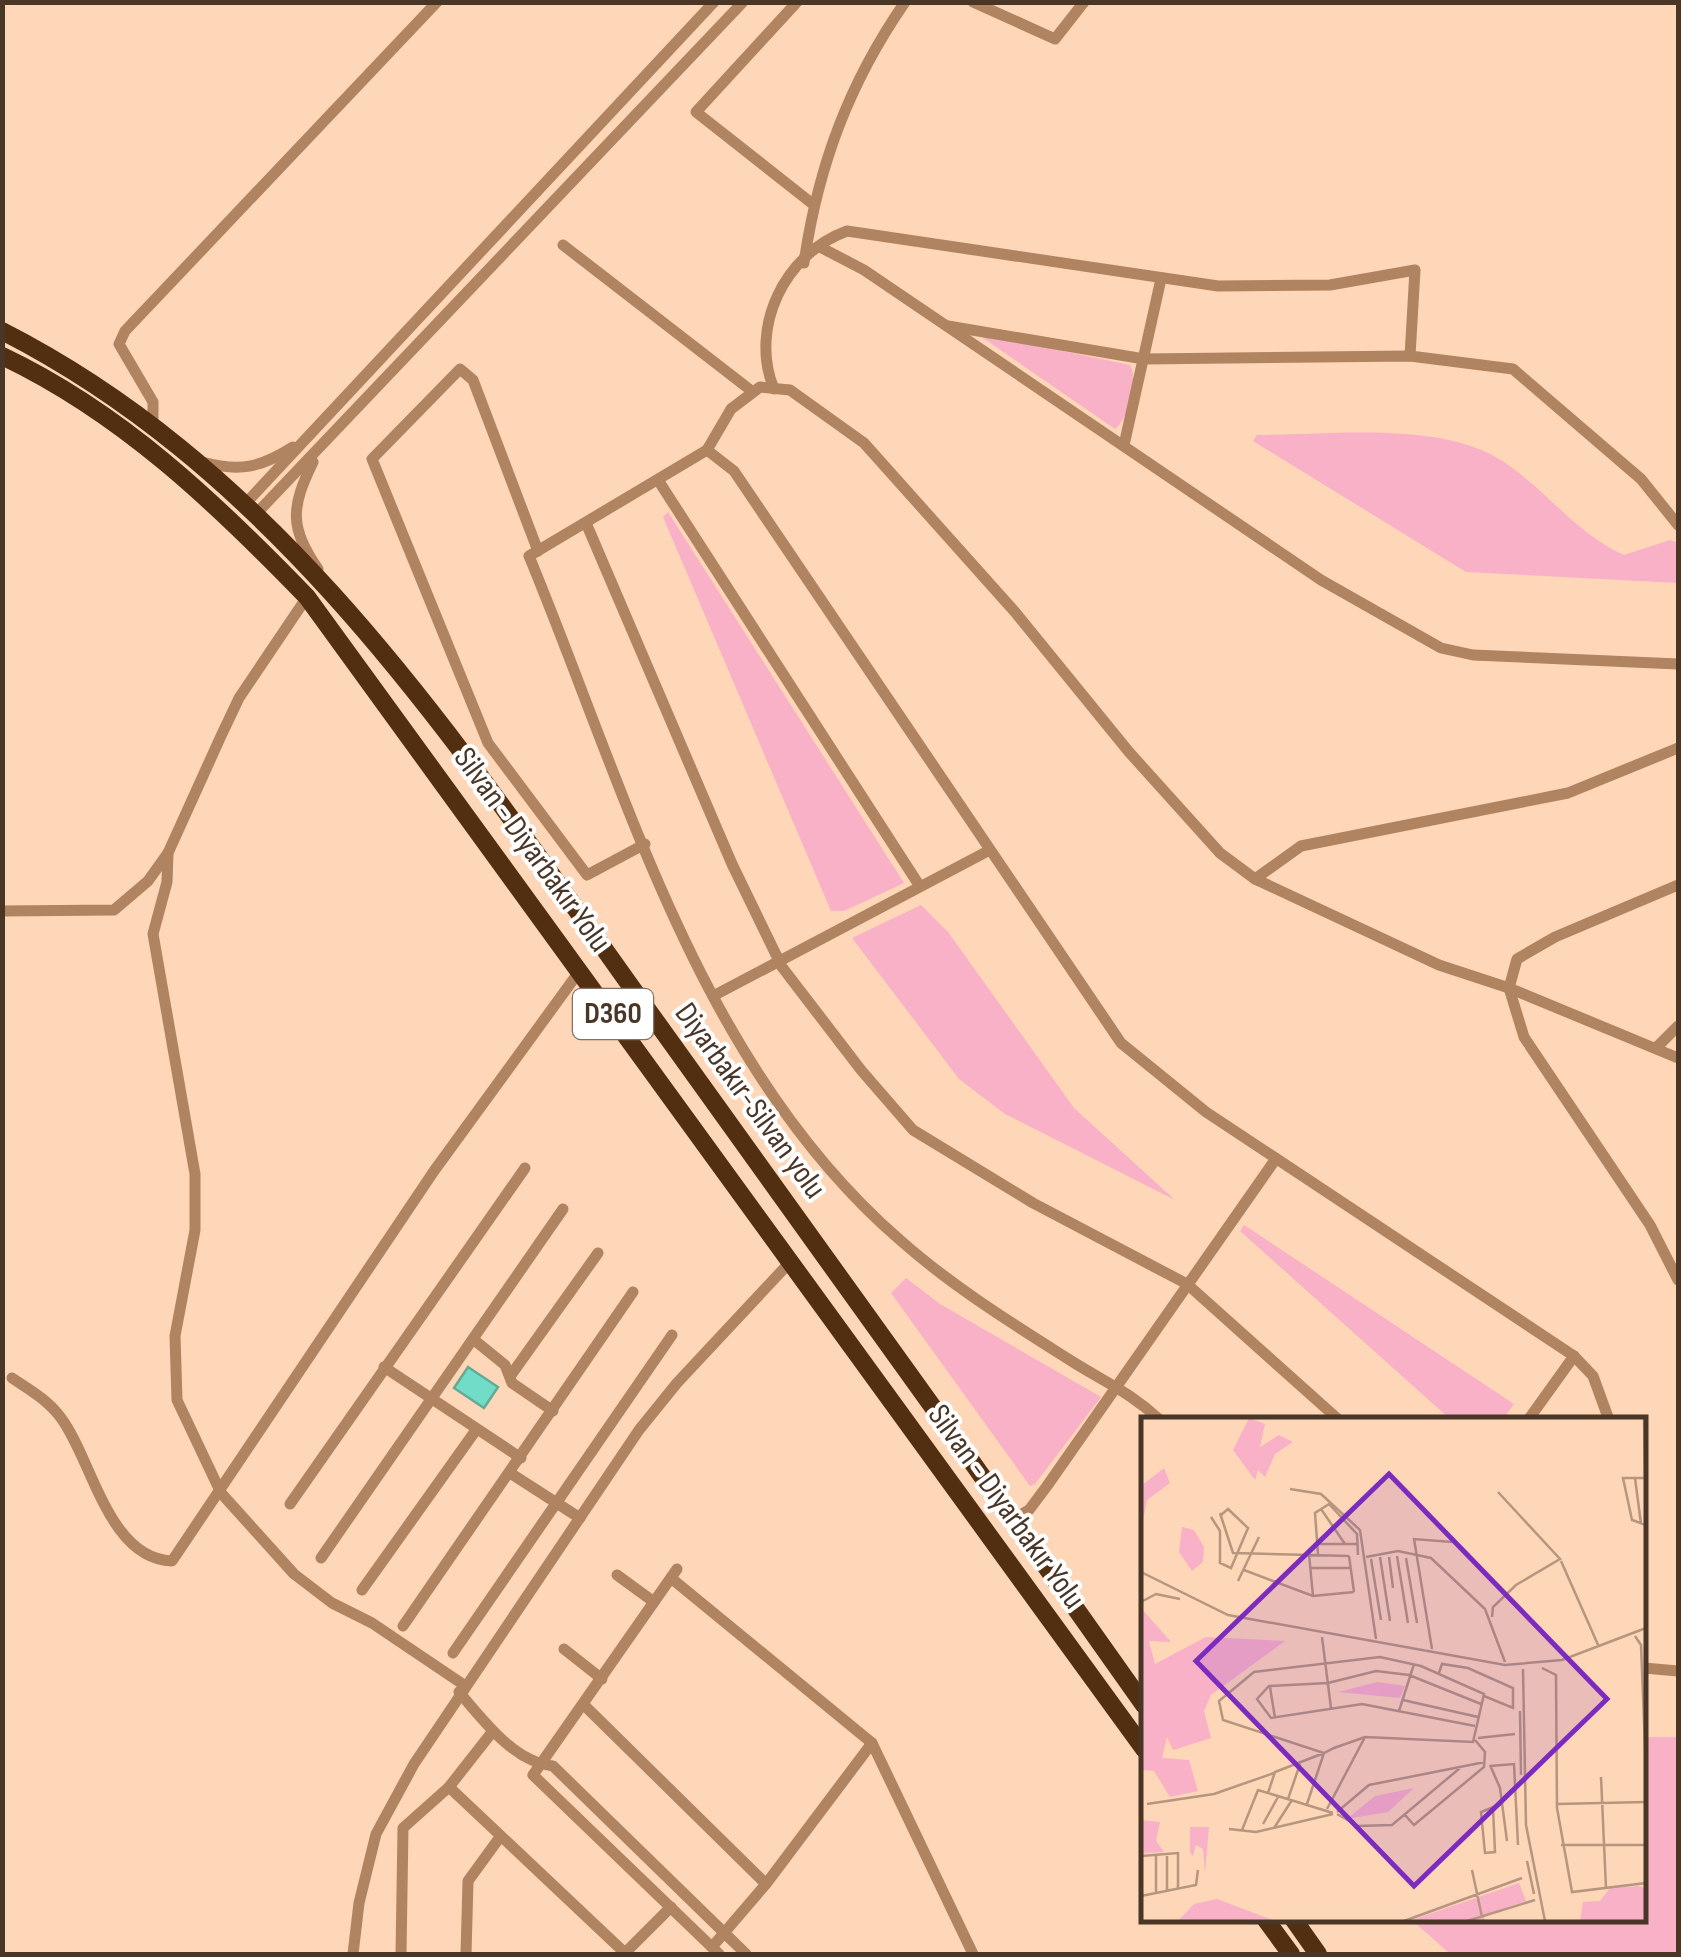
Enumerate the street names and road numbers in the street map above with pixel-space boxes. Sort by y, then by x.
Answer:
street label: Silvan - Diyarbakır Yolu [445,740,619,960]
road number: D360 [573,989,653,1039]
street label: Diyarbakır-Silvan yolu [666,995,834,1207]
street label: Silvan - Diyarbakır Yolu [919,1397,1093,1617]

